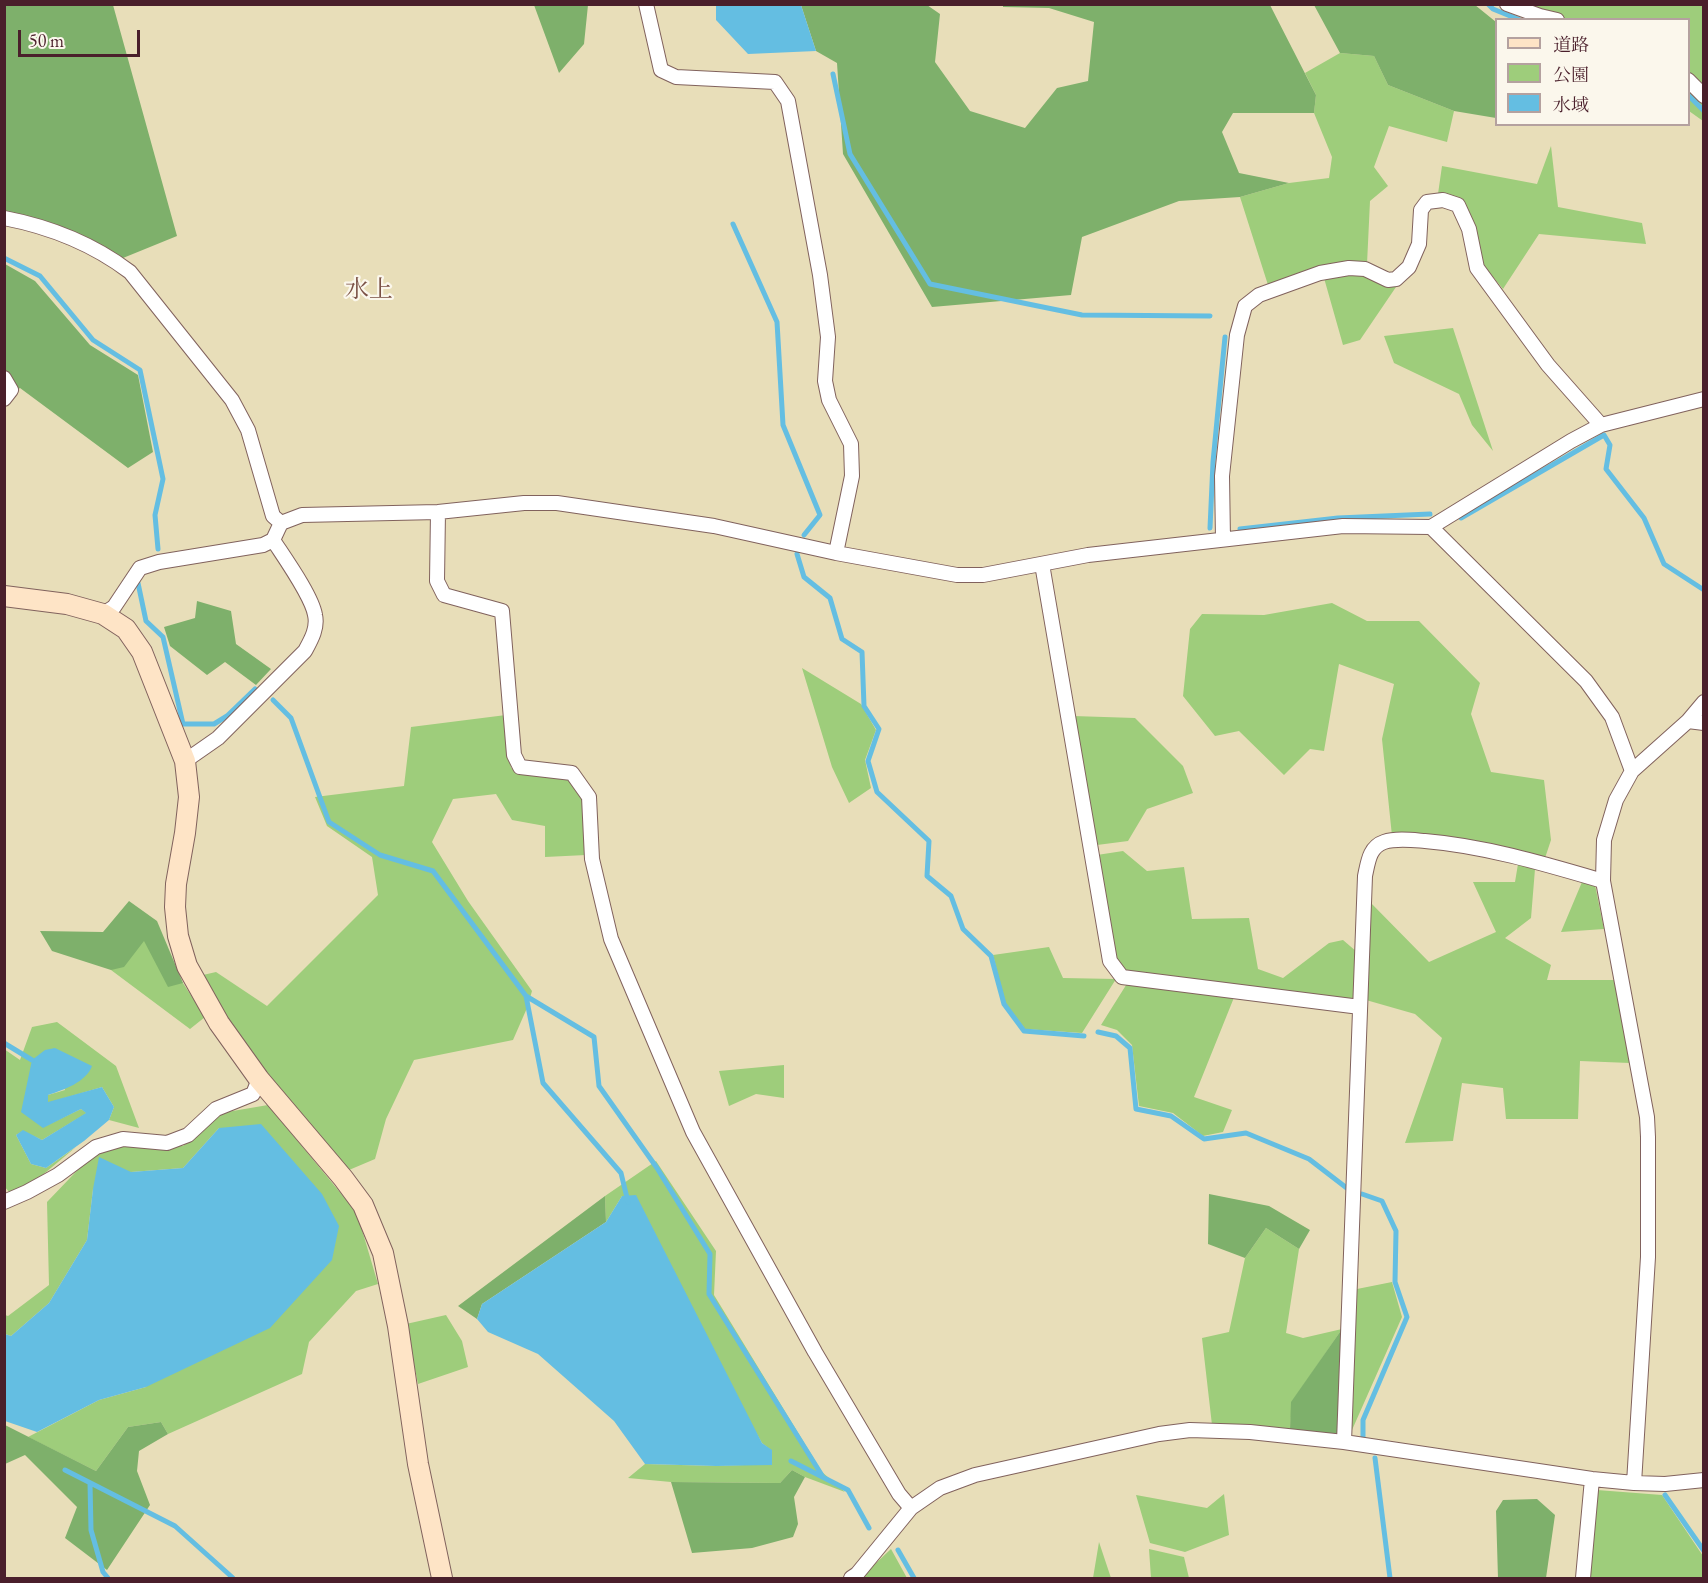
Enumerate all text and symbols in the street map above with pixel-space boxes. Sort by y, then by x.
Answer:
scale bar [21,18,142,56]
legend [1495,18,1690,126]
text: 50 m [29,29,64,52]
text: 道路 [1553,33,1589,56]
text: 公園 [1553,63,1589,86]
text: 水域 [1553,93,1589,116]
district label: 水上 [345,276,393,304]

